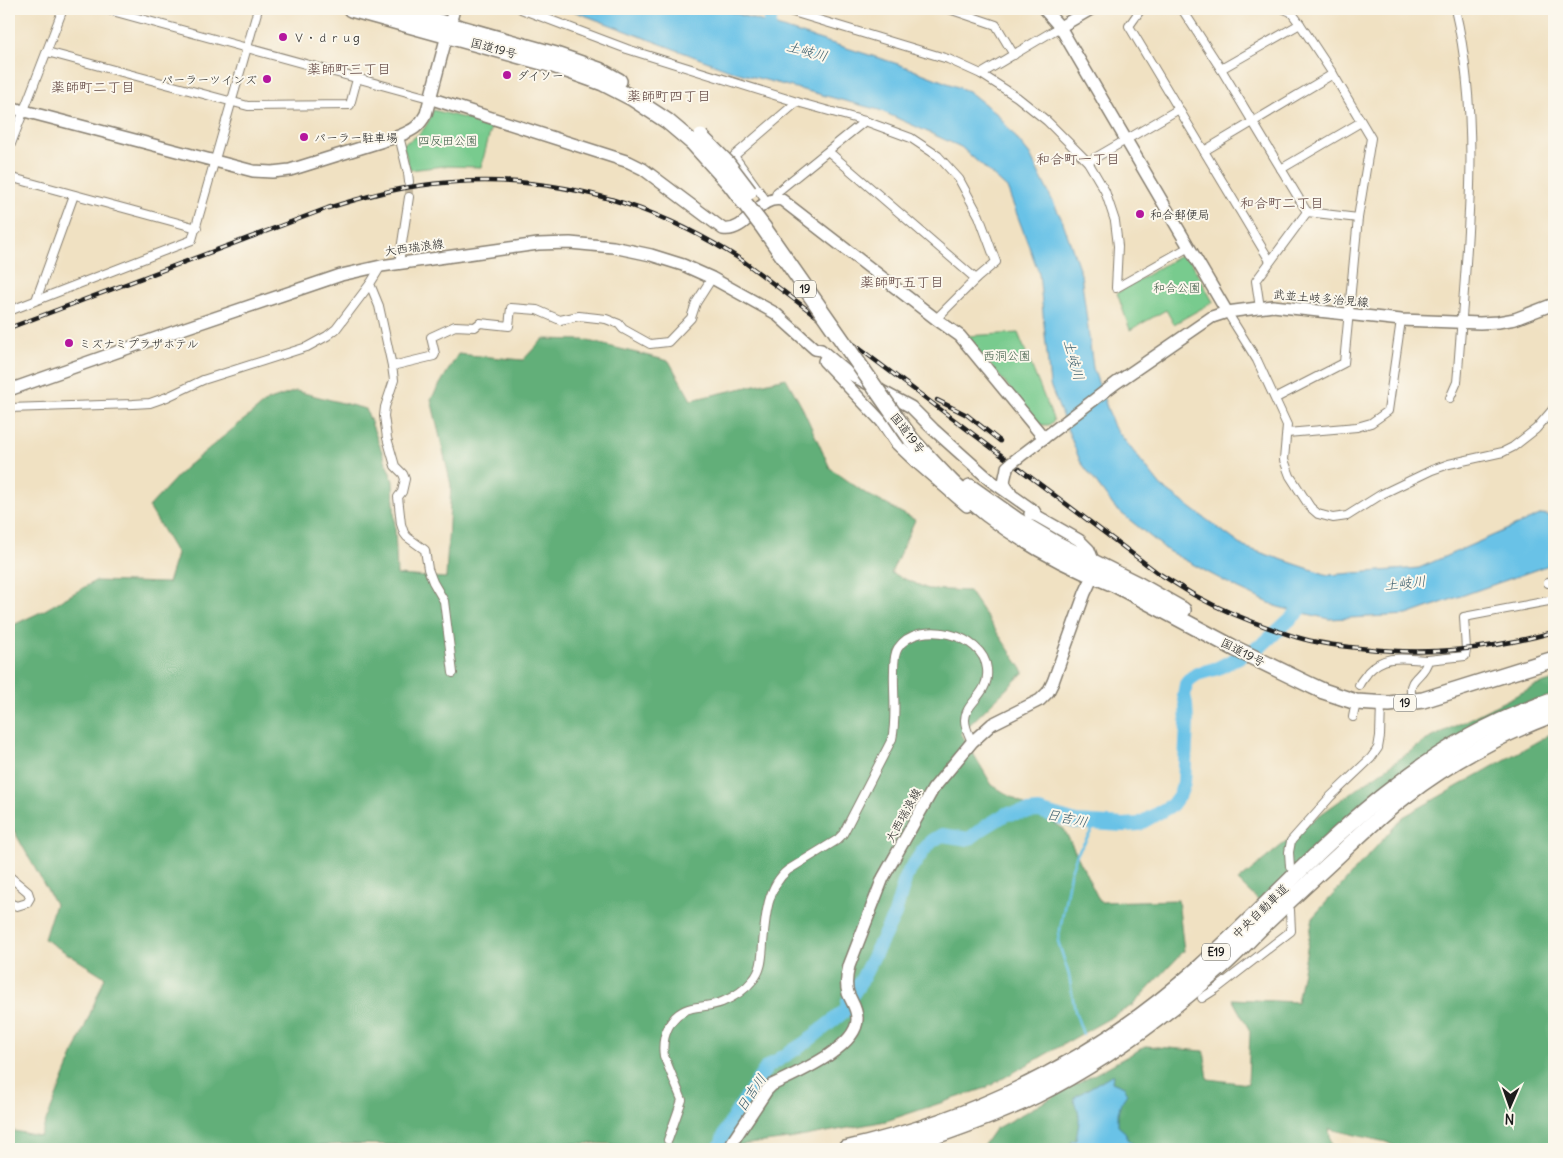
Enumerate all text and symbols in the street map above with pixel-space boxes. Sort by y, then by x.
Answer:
place label: Ｖ・ｄｒｕg [293,30,360,45]
marker: Ｖ・ｄｒｕg [277,31,289,43]
street label: 国道19号 [469,35,519,61]
water label: 土岐川 [784,37,830,65]
district label: 薬師町三丁目 [307,60,391,78]
place label: ダイソー [517,68,564,83]
marker: ダイソー [501,69,513,81]
place label: パーラーツインズ [161,72,257,87]
marker: パーラーツインズ [261,73,273,85]
district label: 薬師町二丁目 [51,78,135,96]
district label: 薬師町四丁目 [627,87,711,105]
place label: パーラー駐車場 [314,130,398,145]
marker: パーラー駐車場 [298,131,310,143]
park label: 四反田公園 [418,133,478,148]
district label: 和合町一丁目 [1036,150,1120,168]
district label: 和合町二丁目 [1240,194,1324,212]
place label: 和合郵便局 [1150,207,1210,222]
marker: 和合郵便局 [1134,208,1146,220]
street label: 大西瑞浪線 [383,235,445,259]
district label: 薬師町五丁目 [860,273,944,291]
road number: 19 [794,280,816,298]
park label: 和合公園 [1153,280,1201,295]
street label: 武並土岐多治見線 [1273,286,1369,310]
place label: ミズナミプラザホテル [79,336,199,351]
marker: ミズナミプラザホテル [63,337,75,349]
water label: 土岐川 [1060,337,1088,383]
park label: 西洞公園 [983,348,1031,363]
street label: 国道19号 [887,410,929,456]
water label: 土岐川 [1383,572,1427,594]
street label: 国道19号 [1218,634,1268,670]
road number: 19 [1394,694,1416,711]
street label: 大西瑞浪線 [882,785,924,845]
water label: 日吉川 [1045,805,1089,831]
street label: 中央自動車道 [1229,881,1291,941]
road number: E19 [1202,944,1230,960]
water label: 日吉川 [732,1071,770,1115]
north arrow [1486,1080,1536,1130]
text: N [1504,1110,1515,1128]

